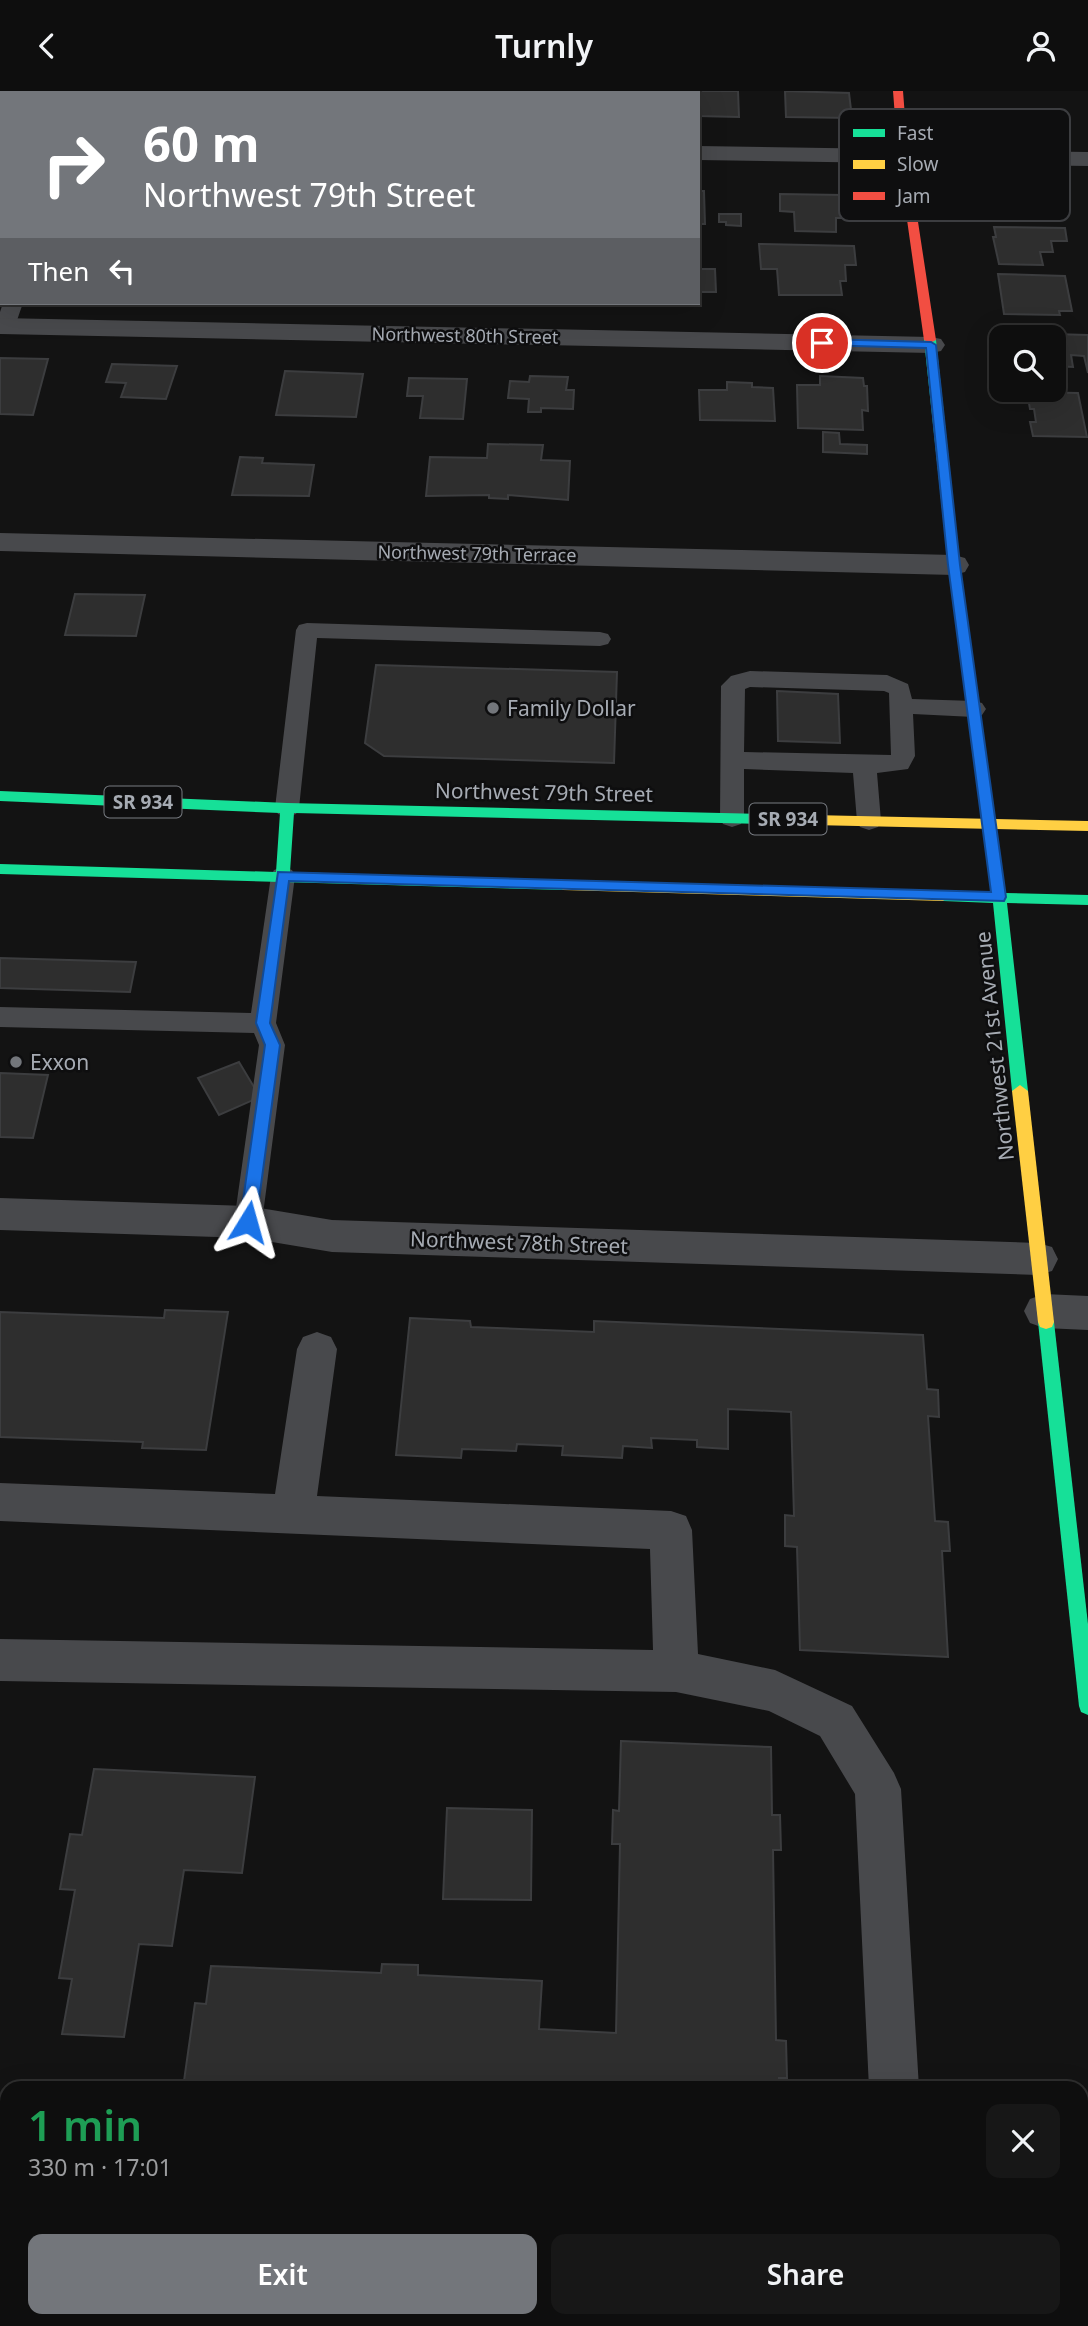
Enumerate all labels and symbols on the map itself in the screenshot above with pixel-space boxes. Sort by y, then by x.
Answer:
legend [839,109,1070,221]
text: Fast [897,120,934,146]
text: Slow [897,151,938,177]
text: Jam [895,183,931,209]
pin [792,313,852,373]
street label: Northwest 80th Street [371,321,559,349]
street label: Northwest 79th Terrace [377,539,577,567]
place label: Family Dollar [507,694,636,722]
marker: Family Dollar [485,700,501,716]
street label: Northwest 79th Street [435,776,654,808]
road number: SR 934 [104,787,182,817]
road number: SR 934 [750,803,826,835]
street label: Northwest 21st Avenue [968,930,1020,1162]
place label: Exxon [30,1048,89,1076]
marker: Exxon [8,1054,24,1070]
position arrow [211,1185,285,1259]
street label: Northwest 78th Street [410,1224,629,1260]

